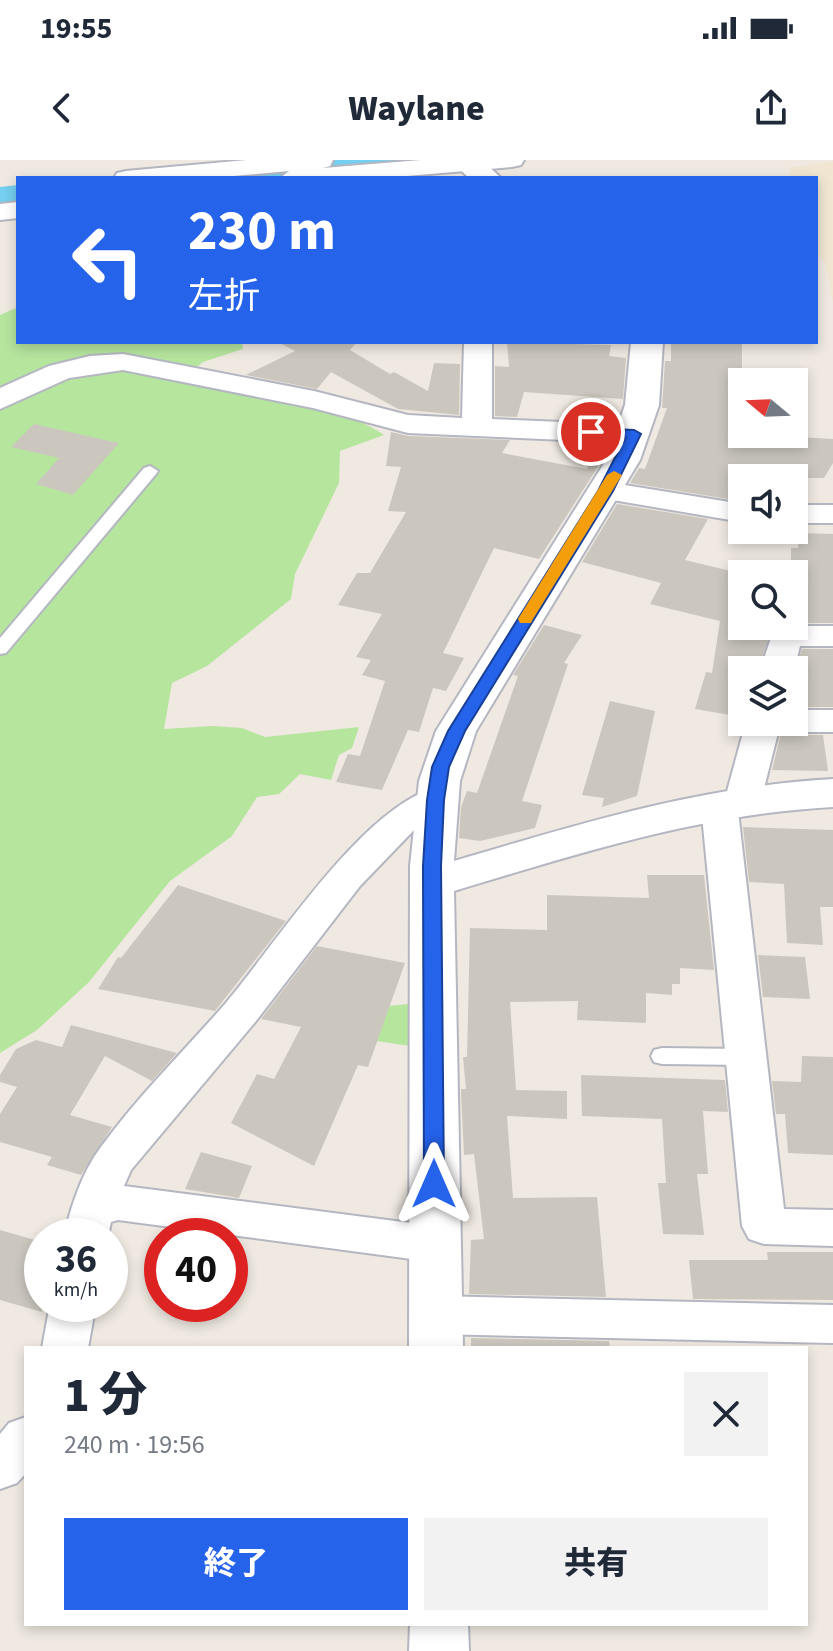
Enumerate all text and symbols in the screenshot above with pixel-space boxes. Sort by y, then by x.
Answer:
text: 19:55 [40,7,112,50]
text: Waylane [348,83,485,134]
icon: back [40,86,84,130]
icon: share [749,86,793,130]
text: 230 m [188,192,336,271]
icon: left [56,208,160,312]
text: 左折 [188,271,260,322]
north arrow [728,368,808,448]
map controls [728,368,808,736]
pin [557,398,625,466]
icon: arrive [569,410,613,454]
button: sound [728,464,808,544]
button: search [728,560,808,640]
button: layers [728,656,808,736]
position arrow [392,1142,476,1226]
speed limit sign: 40 [144,1218,248,1322]
text: 36 [55,1231,97,1288]
text: km/h [54,1276,98,1304]
text: 1 分 [64,1362,147,1430]
button: close [684,1372,768,1456]
text: 240 m · 19:56 [64,1426,205,1463]
button: 終了 [64,1518,408,1610]
button: 共有 [424,1518,768,1610]

